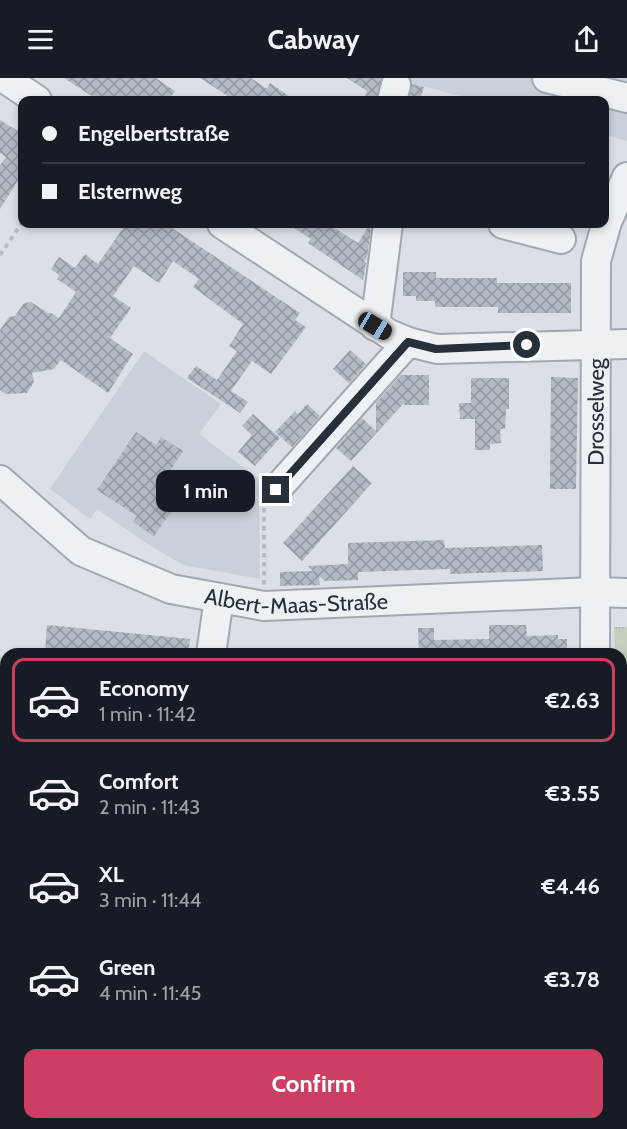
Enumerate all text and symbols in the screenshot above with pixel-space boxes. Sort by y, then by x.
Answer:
icon: menu [24,23,57,56]
text: Cabway [267,23,360,56]
icon: share [570,23,603,56]
text: Engelbertstraße [78,120,229,147]
text: Elsternweg [78,178,182,205]
car [355,309,395,343]
route start [513,331,540,358]
street label: Drosselweg [582,357,609,466]
callout: 1 min [156,469,255,511]
route end [262,476,289,503]
text: 1 min [183,479,228,503]
street label: Albert-Maas-Straße [203,582,389,620]
icon: car [27,673,81,727]
text: Economy [99,675,189,702]
text: €2.63 [545,687,600,714]
text: 1 min · 11:42 [99,702,196,726]
icon: car [27,766,81,820]
text: Comfort [99,768,178,795]
text: €3.55 [546,780,600,807]
text: 2 min · 11:43 [99,795,200,819]
icon: car [27,859,81,913]
text: XL [99,861,124,888]
text: €4.46 [541,873,600,900]
text: 3 min · 11:44 [99,888,201,912]
icon: car [27,952,81,1006]
text: Green [99,954,155,981]
text: €3.78 [545,966,600,993]
text: 4 min · 11:45 [99,981,201,1005]
button: Confirm [24,1049,603,1118]

